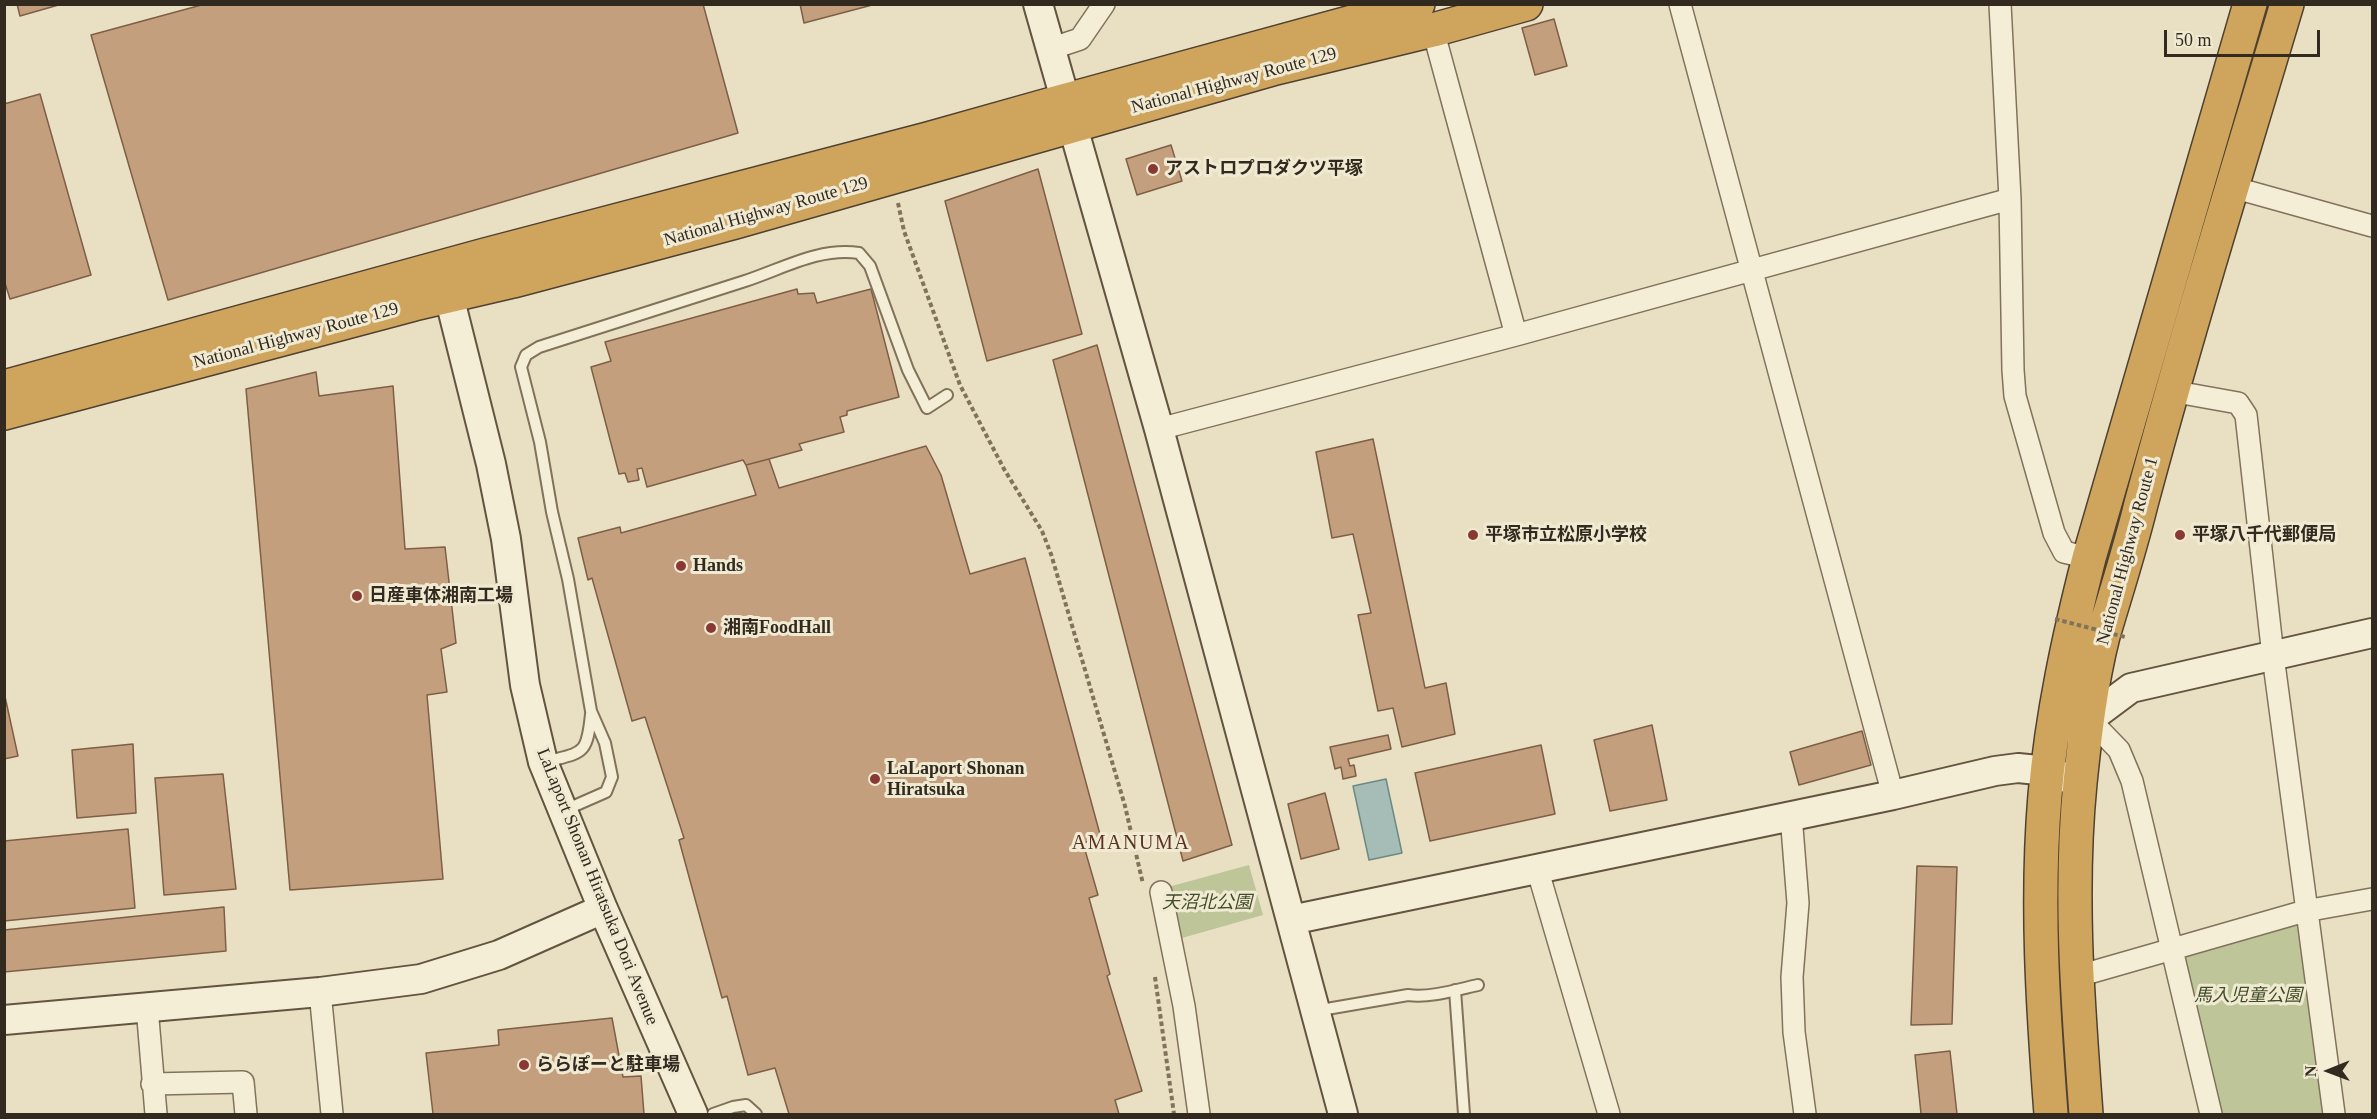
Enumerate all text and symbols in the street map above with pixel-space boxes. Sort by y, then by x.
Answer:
scale bar [2167,18,2323,56]
text: 50 m [2175,30,2212,50]
street label: National Highway Route 129 [1129,43,1339,119]
place label: アストロプロダクツ平塚 [1165,158,1363,180]
marker: アストロプロダクツ平塚 [1146,162,1160,176]
street label: National Highway Route 129 [661,172,871,252]
street label: National Highway Route 129 [191,298,401,374]
street label: National Highway Route 1 [2093,455,2163,647]
place label: 平塚市立松原小学校 [1485,524,1647,546]
place label: 平塚八千代郵便局 [2192,524,2336,546]
marker: 平塚市立松原小学校 [1466,528,1480,542]
marker: 平塚八千代郵便局 [2173,528,2187,542]
place label: Hands [693,555,743,577]
marker: Hands [674,559,688,573]
place label: 日産車体湘南工場 [369,585,513,607]
marker: 日産車体湘南工場 [350,589,364,603]
place label: 湘南FoodHall [723,617,831,639]
marker: 湘南FoodHall [704,621,718,635]
street label: LaLaport Shonan Hiratsuka Dori Avenue [531,745,663,1029]
place label: LaLaport Shonan Hiratsuka [887,758,1025,800]
marker: LaLaport Shonan Hiratsuka [868,772,882,786]
district label: AMANUMA [1072,832,1190,856]
park label: 天沼北公園 [1162,892,1252,914]
park label: 馬入児童公園 [2194,985,2302,1007]
north arrow [2299,1041,2359,1101]
place label: ららぽーと駐車場 [536,1054,680,1076]
marker: ららぽーと駐車場 [517,1058,531,1072]
text: N [2302,1065,2319,1077]

